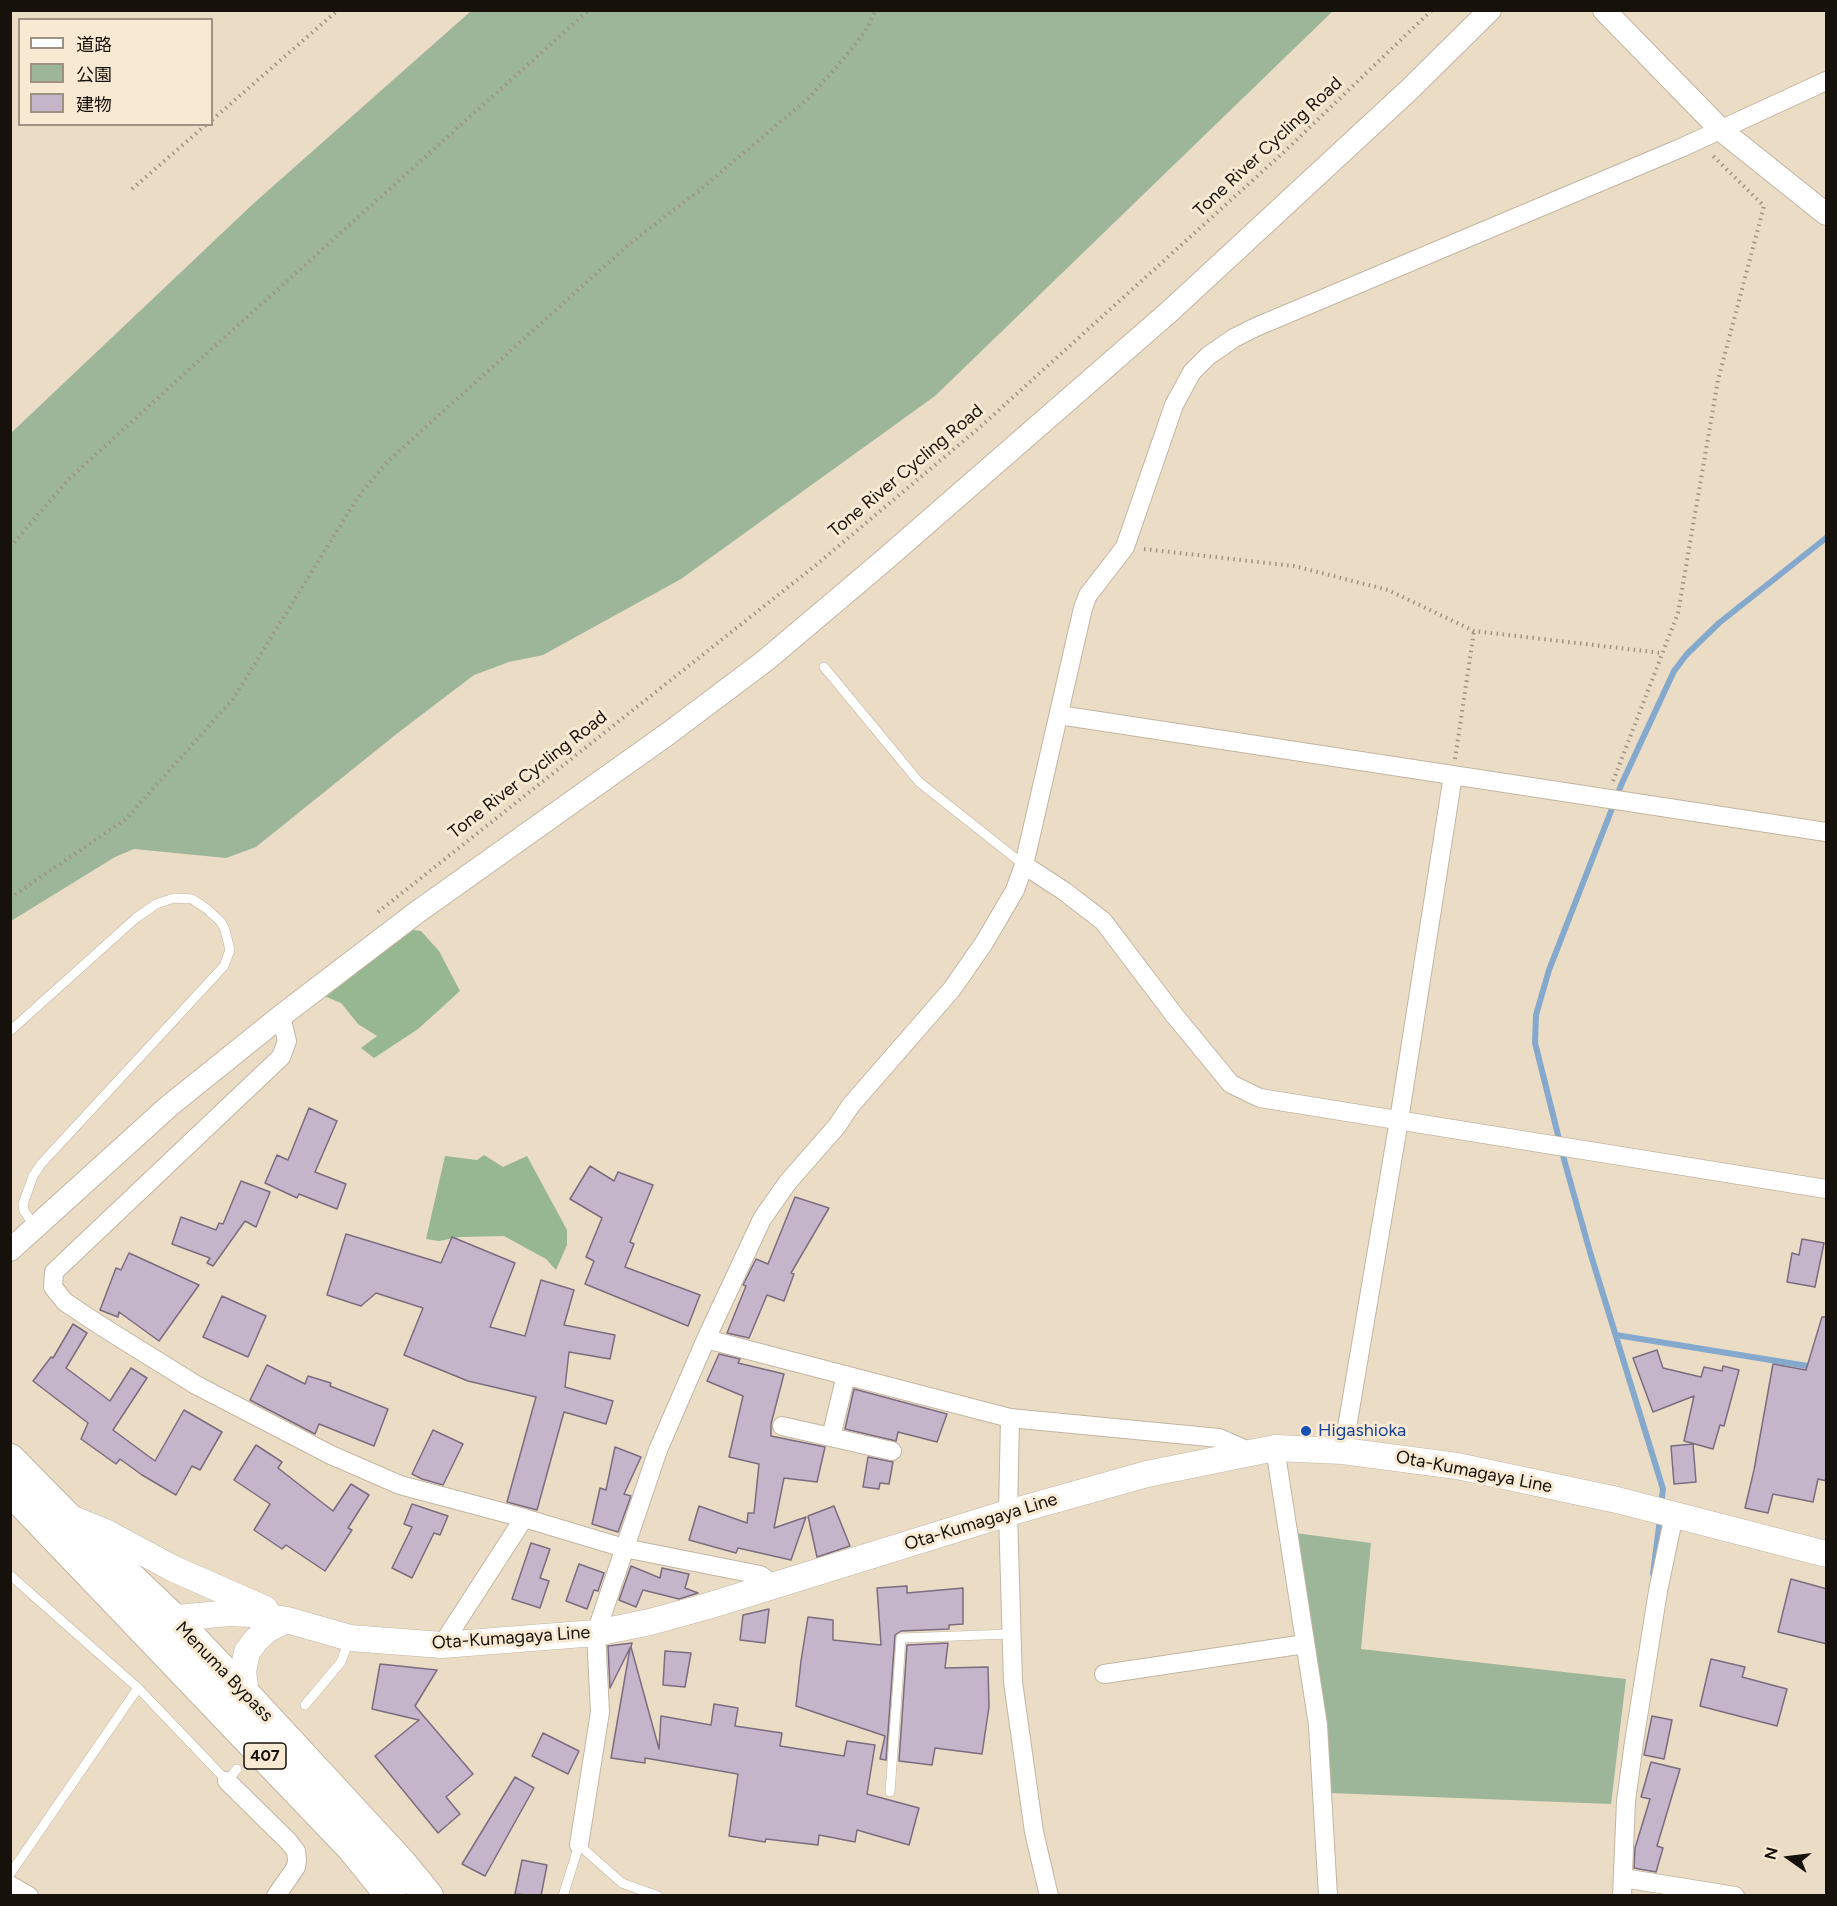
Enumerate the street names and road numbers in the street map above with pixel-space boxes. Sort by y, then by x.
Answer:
street label: Tone River Cycling Road [1189,73,1347,221]
street label: Tone River Cycling Road [824,400,988,542]
street label: Tone River Cycling Road [444,706,612,844]
street label: Ota-Kumagaya Line [1394,1446,1554,1498]
street label: Ota-Kumagaya Line [902,1488,1060,1556]
street label: Menuma Bypass [171,1617,277,1727]
street label: Ota-Kumagaya Line [431,1622,591,1654]
road number: 407 [244,1743,286,1769]

